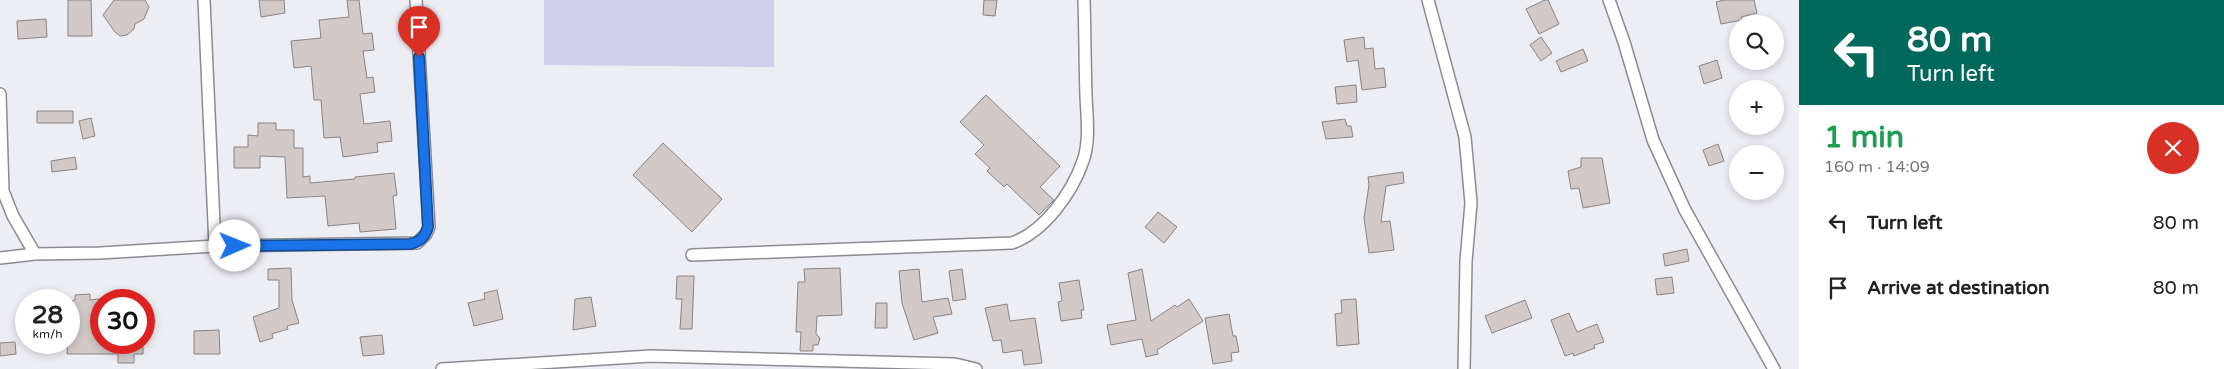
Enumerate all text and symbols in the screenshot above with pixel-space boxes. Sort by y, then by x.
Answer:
pin [398,6,440,57]
icon: arrive [405,13,433,41]
map controls [1729,15,1784,200]
button: search [1729,15,1784,70]
text: 80 m [1907,19,1992,61]
icon: left [1824,20,1889,85]
text: Turn left [1907,61,1995,87]
button: + [1729,80,1784,135]
text: 1 min [1824,119,1904,156]
button: close [2147,122,2199,174]
button: − [1729,145,1784,200]
text: 160 m · 14:09 [1824,157,1930,177]
icon: left [1824,209,1852,237]
text: Turn left [1867,212,1943,234]
text: 80 m [2153,212,2199,234]
position arrow [208,219,260,271]
icon: arrive [1824,274,1852,302]
text: Arrive at destination [1867,277,2050,299]
text: 80 m [2153,277,2199,299]
speed limit sign: 30 [90,289,155,354]
text: 28 [32,300,63,330]
text: km/h [32,327,63,341]

